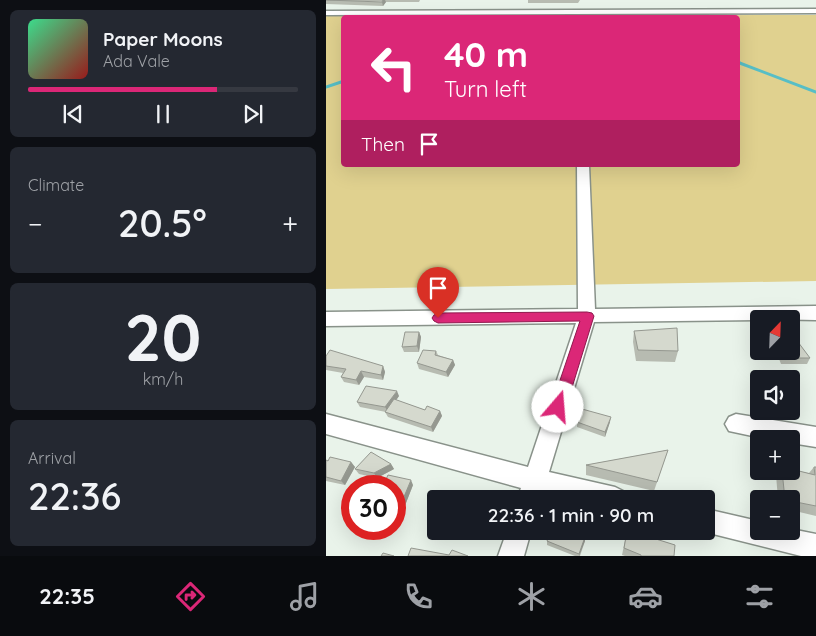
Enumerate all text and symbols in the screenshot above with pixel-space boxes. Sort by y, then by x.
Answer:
text: Paper Moons [103,27,223,51]
text: 40 m [444,32,528,76]
icon: left [361,35,426,100]
text: Ada Vale [103,51,170,71]
text: Turn left [444,75,527,103]
icon: previous [59,100,87,128]
icon: pause [149,100,177,128]
icon: next [239,100,267,128]
icon: arrive [415,130,443,158]
text: Then [361,132,405,156]
text: Climate [28,175,84,195]
text: 20.5° [118,199,207,247]
text: − [28,206,43,241]
text: + [282,206,298,241]
pin [417,267,459,318]
icon: arrive [424,274,452,302]
text: 20 [125,296,201,377]
north arrow [750,310,800,360]
map controls [750,310,800,540]
text: km/h [143,369,183,389]
button: sound [750,370,800,420]
position arrow [531,380,583,432]
button: + [750,430,800,480]
text: Arrival [28,448,76,468]
text: 22:36 [28,472,121,520]
speed limit sign: 30 [341,475,406,540]
button: − [750,490,800,540]
text: 22:36 · 1 min · 90 m [488,503,654,527]
icon: directions [173,579,208,614]
icon: music [287,579,322,614]
icon: phone [401,579,436,614]
icon: climate [514,579,549,614]
icon: car [628,579,663,614]
icon: filters [742,579,777,614]
text: 22:35 [39,582,95,610]

